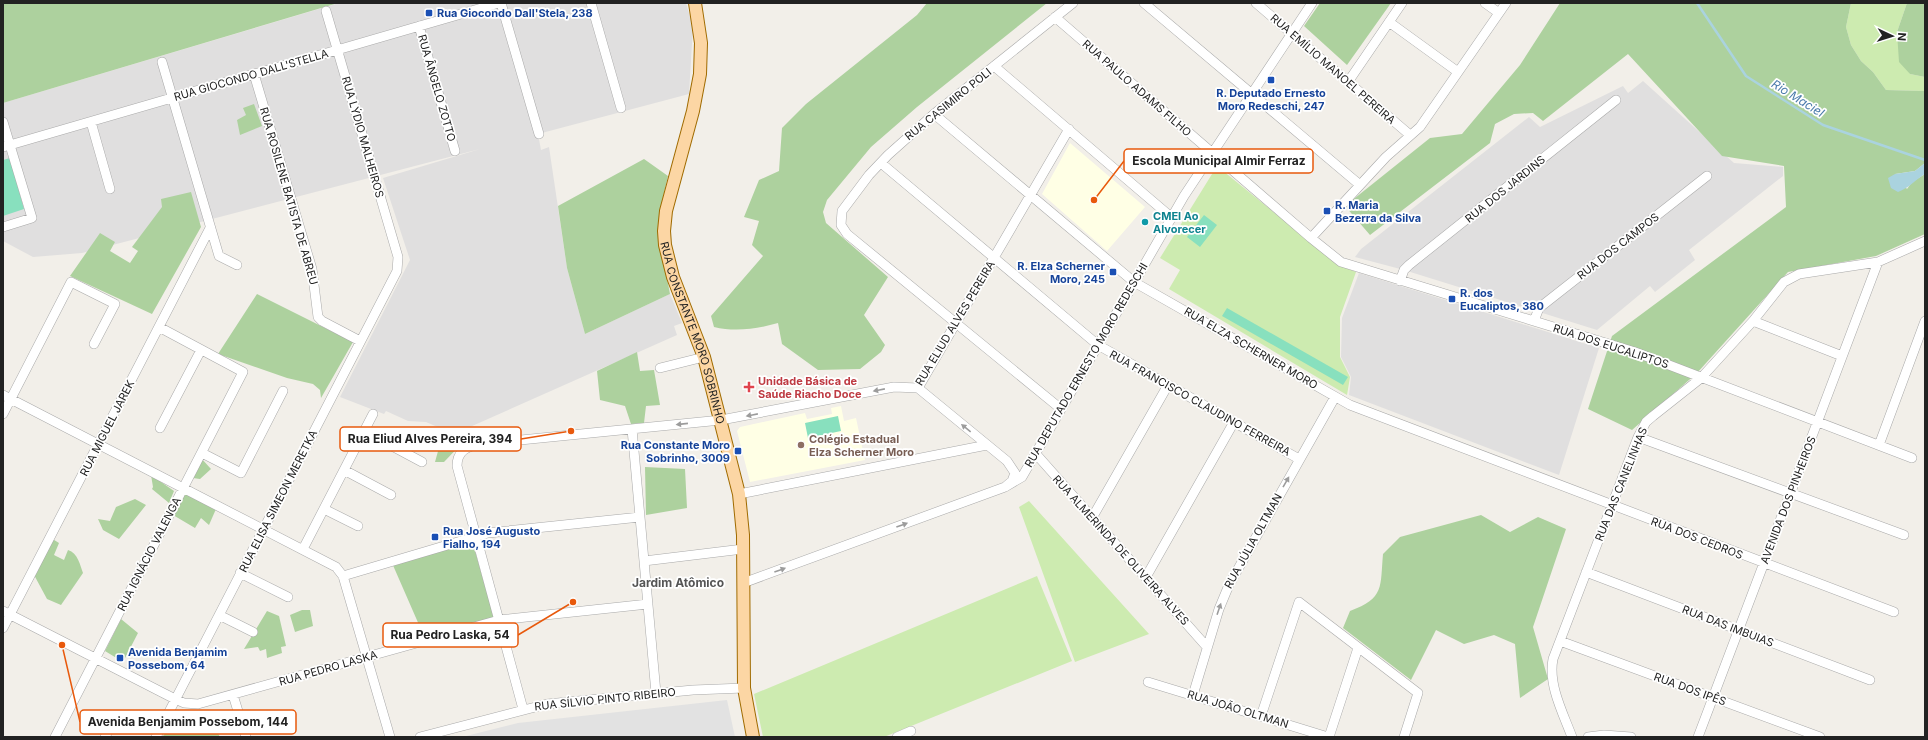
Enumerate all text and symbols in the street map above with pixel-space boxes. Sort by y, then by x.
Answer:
place label: Rua Giocondo Dall'Stela, 238 [437,6,593,20]
marker: Rua Giocondo Dall'Stela, 238 [424,8,434,18]
street label: RUA EMÍLIO MANOEL PEREIRA [1268,11,1399,127]
north arrow [1872,16,1912,56]
text: N [1895,32,1909,41]
street label: RUA ÂNGELO ZOTTO [415,33,459,143]
street label: RUA PAULO ADAMS FILHO [1080,37,1194,139]
street label: RUA GIOCONDO DALL'STELLA [172,46,330,104]
street label: RUA CASIMIRO POLI [902,65,994,143]
street label: RUA LÝDIO MALHEIROS [339,75,387,199]
marker: R. Deputado Ernesto Moro Redeschi, 247 [1266,75,1276,85]
water label: Rio Maciel [1769,76,1827,120]
place label: R. Deputado Ernesto Moro Redeschi, 247 [1216,86,1326,113]
street label: RUA ROSILENE BATISTA DE ABREU [257,106,321,286]
callout: Escola Municipal Almir Ferraz [1124,149,1313,173]
street label: RUA DOS JARDINS [1462,152,1548,226]
text: Escola Municipal Almir Ferraz [1132,153,1306,168]
place label: R. Maria Bezerra da Silva [1335,198,1421,225]
marker: R. Maria Bezerra da Silva [1322,206,1332,216]
place label: CMEI Ao Alvorecer [1153,209,1206,236]
street label: RUA DOS CAMPOS [1574,210,1662,282]
marker: CMEI Ao Alvorecer [1140,217,1150,227]
street label: RUA CONSTANTE MORO SOBRINHO [657,240,728,426]
street label: RUA ELIUD ALVES PEREIRA [912,258,998,388]
place label: R. Elza Scherner Moro, 245 [1017,259,1106,286]
street label: RUA DEPUTADO ERNESTO MORO REDESCHI [1021,260,1151,470]
marker: R. Elza Scherner Moro, 245 [1108,267,1118,277]
place label: R. dos Eucaliptos, 380 [1460,286,1544,313]
marker: R. dos Eucaliptos, 380 [1447,294,1457,304]
street label: RUA ELZA SCHERNER MORO [1182,304,1320,392]
street label: RUA DOS EUCALIPTOS [1551,321,1671,371]
street label: RUA FRANCISCO CLAUDINO FERREIRA [1107,347,1293,459]
place label: Unidade Básica de Saúde Riacho Doce [758,374,862,401]
street label: RUA MIGUEL JAREK [77,377,137,478]
marker: Unidade Básica de Saúde Riacho Doce [743,381,755,393]
one-way arrow [873,387,885,393]
one-way arrow [745,412,758,418]
one-way arrow [676,421,688,427]
one-way arrow [960,423,971,432]
street label: RUA DAS CANELINHAS [1592,425,1650,543]
street label: RUA ELISA SIMEON MERETKA [236,427,320,575]
callout: Rua Eliud Alves Pereira, 394 [340,427,521,451]
text: Rua Eliud Alves Pereira, 394 [348,431,512,446]
place label: Colégio Estadual Elza Scherner Moro [809,432,914,459]
street label: AVENIDA DOS PINHEIROS [1757,434,1819,566]
place label: Rua Constante Moro Sobrinho, 3009 [621,438,730,465]
marker: Colégio Estadual Elza Scherner Moro [796,440,806,450]
marker: Rua Constante Moro Sobrinho, 3009 [733,446,743,456]
street label: RUA ALMERINDA DE OLIVEIRA ALVES [1050,472,1192,628]
one-way arrow [1283,476,1290,488]
street label: RUA JÚLIA OLTMAN [1221,491,1285,591]
street label: RUA IGNÁCIO VALENGA [114,494,184,613]
street label: RUA DOS CEDROS [1649,514,1745,562]
one-way arrow [896,522,908,528]
place label: Rua José Augusto Fialho, 194 [443,524,540,551]
marker: Rua José Augusto Fialho, 194 [430,532,440,542]
one-way arrow [774,567,786,573]
district label: Jardim Atômico [632,575,724,590]
street label: RUA DAS IMBUIAS [1680,602,1776,650]
one-way arrow [1216,603,1222,615]
callout: Rua Pedro Laska, 54 [383,623,518,647]
text: Rua Pedro Laska, 54 [390,627,510,642]
place label: Avenida Benjamim Possebom, 64 [128,645,227,672]
street label: RUA PEDRO LASKA [277,647,379,689]
marker: Avenida Benjamim Possebom, 64 [115,653,125,663]
street label: RUA DOS IPÊS [1652,669,1728,709]
street label: RUA SÍLVIO PINTO RIBEIRO [534,685,676,713]
street label: RUA JOÃO OLTMAN [1186,687,1290,731]
callout: Avenida Benjamim Possebom, 144 [80,710,296,734]
text: Avenida Benjamim Possebom, 144 [88,714,288,729]

